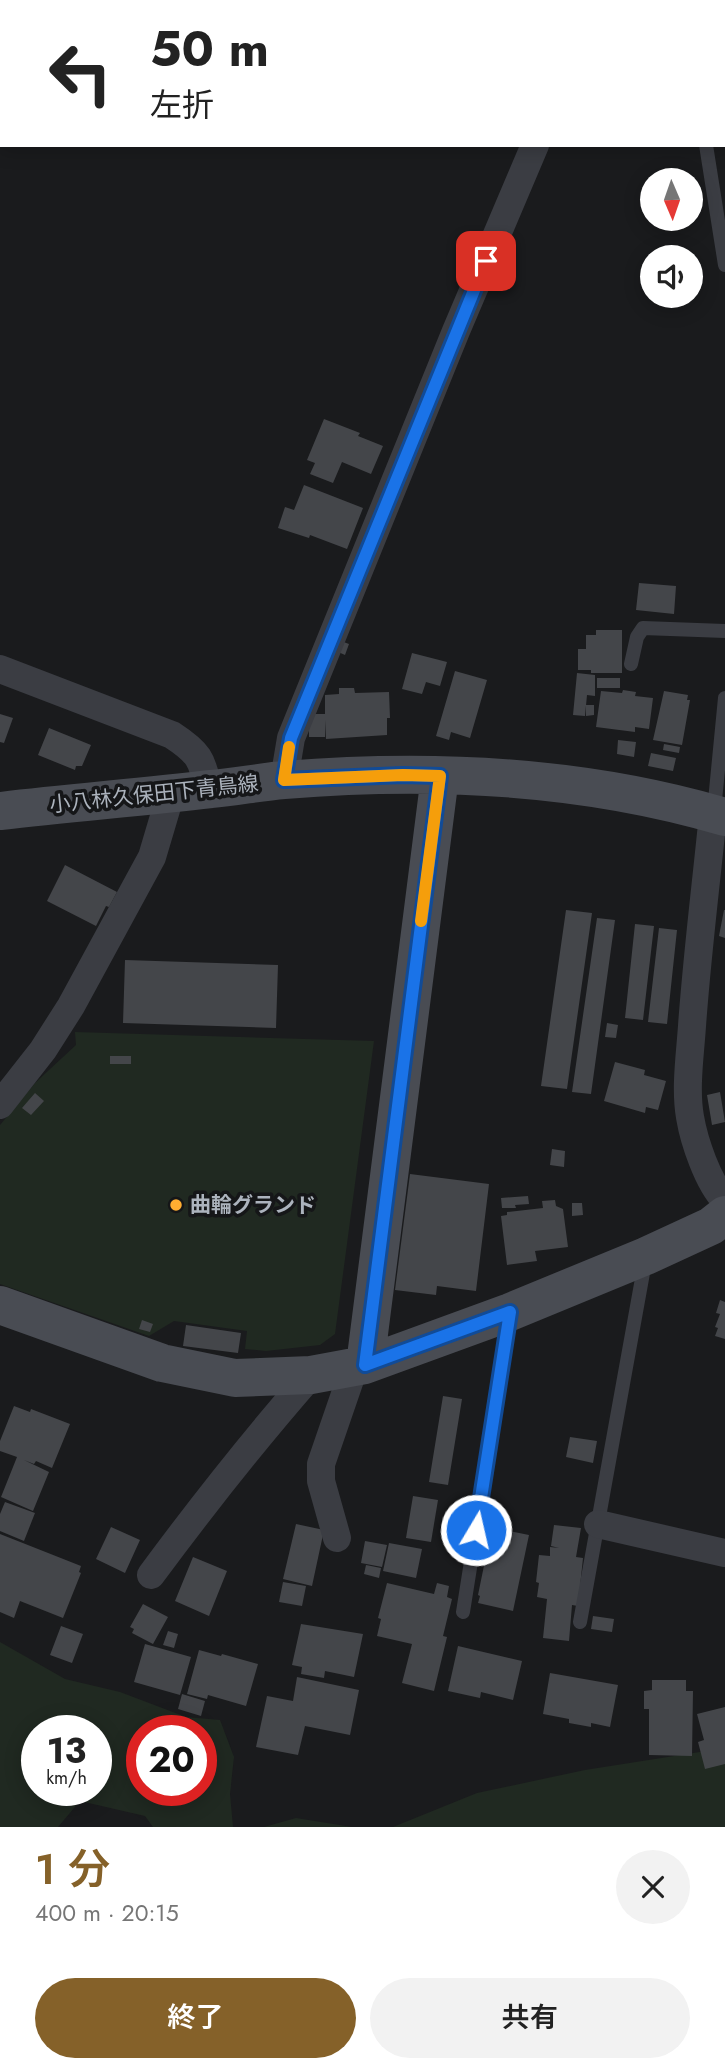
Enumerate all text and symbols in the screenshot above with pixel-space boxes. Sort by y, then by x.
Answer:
text: 50 m [150,14,269,84]
icon: left [35,28,126,119]
text: 左折 [150,82,214,128]
north arrow [640,168,704,231]
map controls [640,168,703,308]
pin [456,231,516,291]
icon: arrive [467,242,505,280]
button: sound [640,245,703,308]
street label: 小八林久保田下青鳥線 [48,768,260,820]
place label: 曲輪グランド [190,1190,316,1220]
marker: 曲輪グランド [168,1197,184,1213]
position arrow [439,1493,513,1567]
speed limit sign: 20 [126,1715,217,1806]
text: 13 [47,1726,86,1776]
text: km/h [46,1765,87,1791]
text: 1 分 [35,1839,110,1900]
button: close [616,1850,690,1924]
text: 400 m · 20:15 [35,1896,179,1930]
button: 終了 [35,1978,356,2058]
button: 共有 [370,1978,690,2058]

